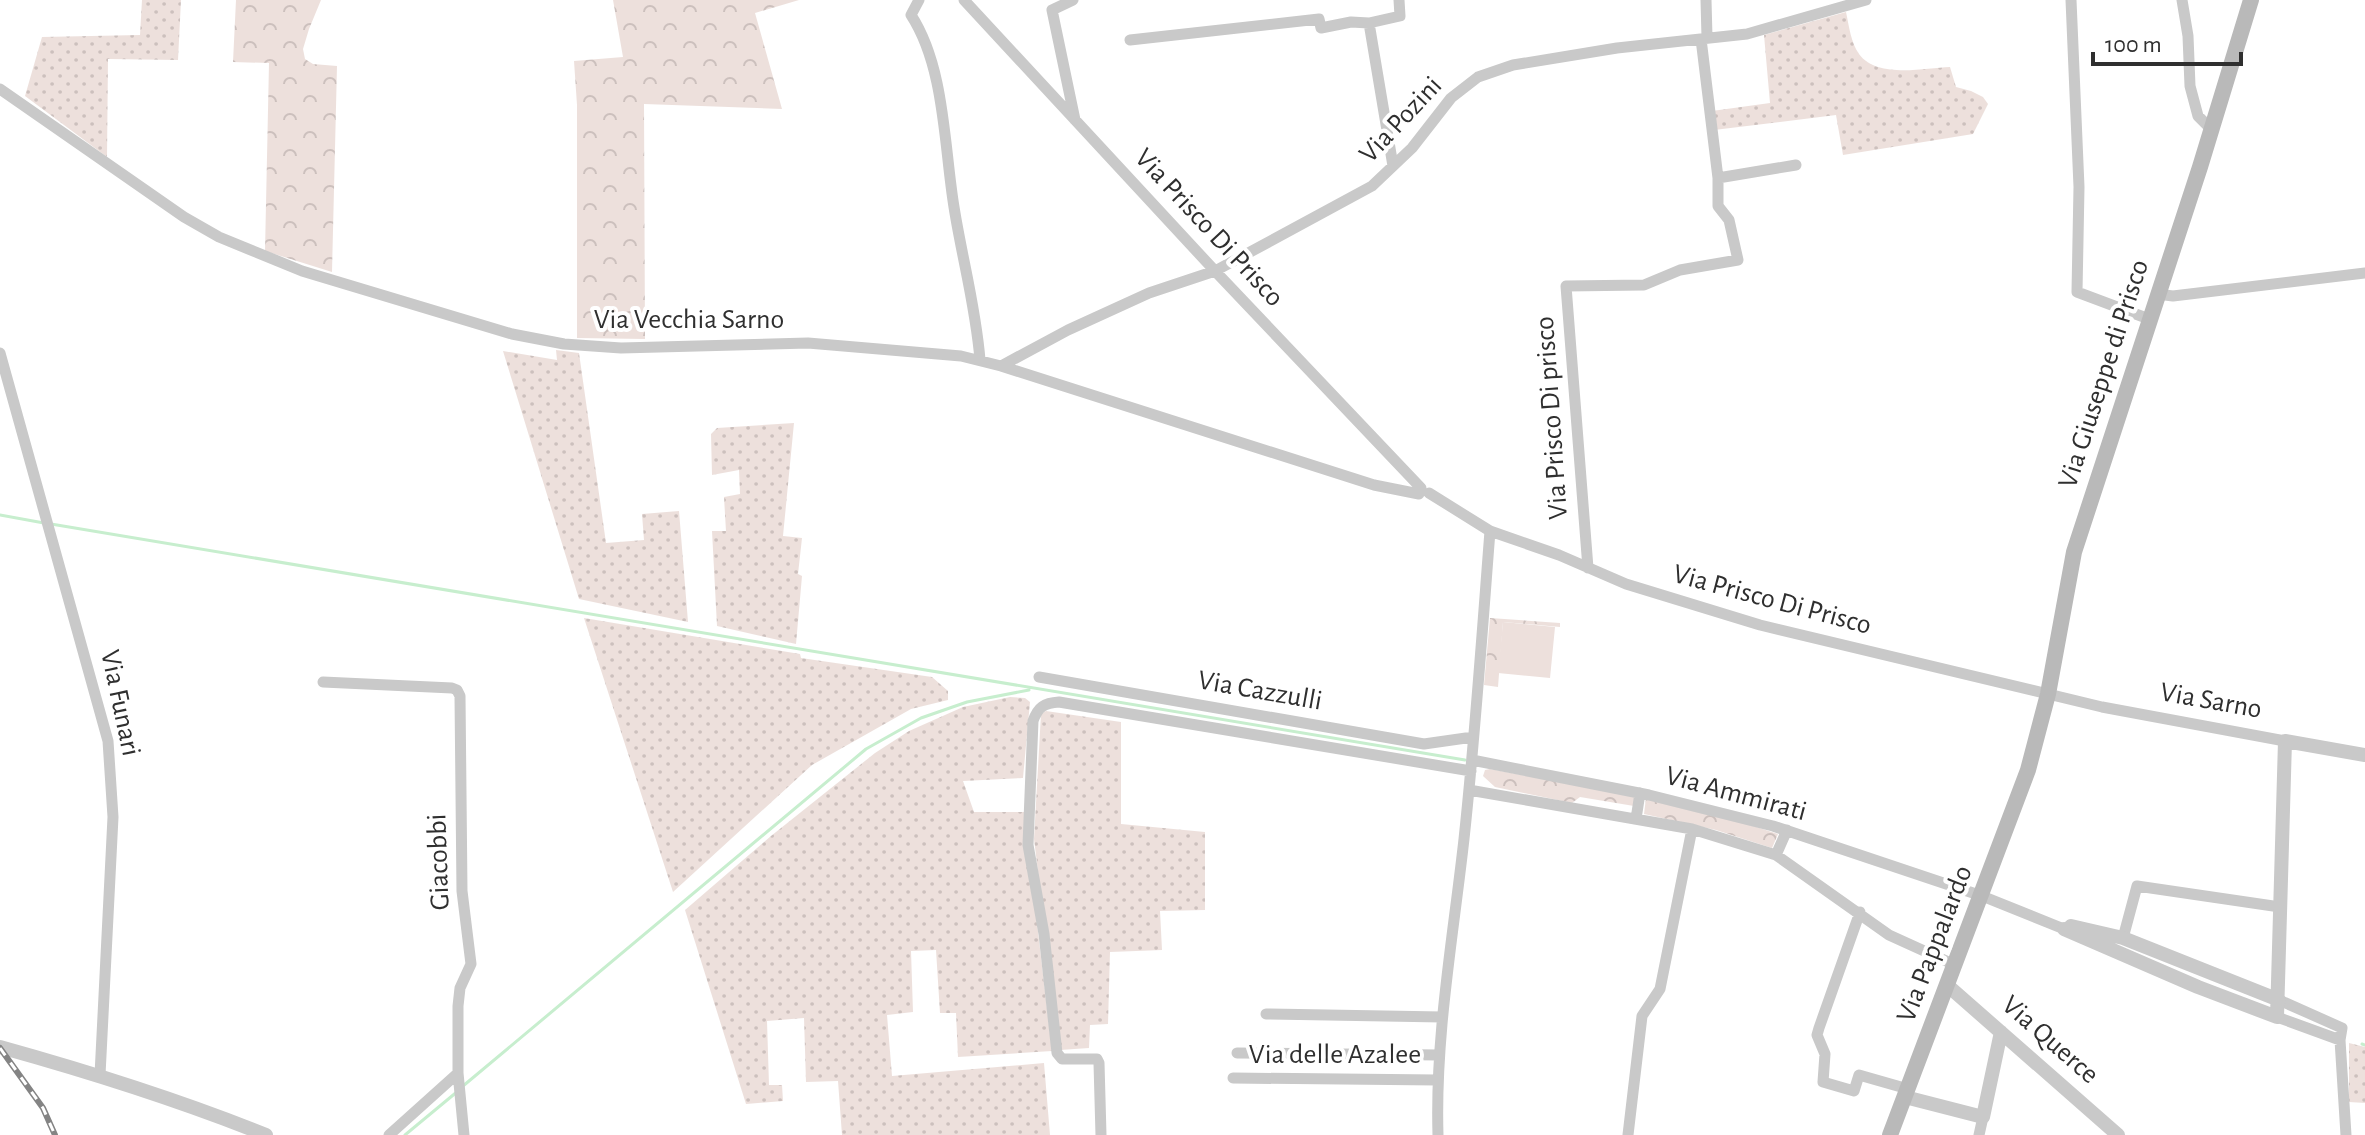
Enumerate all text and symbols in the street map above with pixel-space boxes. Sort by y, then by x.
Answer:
scale bar [2093,16,2241,66]
text: 100 m [2105,33,2162,57]
street label: Via Pozini [1354,72,1448,168]
street label: Via Prisco Di Prisco [1129,144,1289,312]
street label: Via Giuseppe di Prisco [2054,256,2154,492]
street label: Via Vecchia Sarno [594,306,784,334]
street label: Via Prisco Di prisco [1531,315,1573,521]
street label: Via Prisco Di Prisco [1670,560,1874,640]
street label: Via Funari [95,647,145,759]
street label: Via Cazzulli [1196,666,1324,716]
street label: Via Sarno [2158,678,2264,724]
street label: Via Ammirati [1662,762,1810,826]
street label: Giacobbi [423,813,455,911]
street label: Via Pappalardo [1892,862,1978,1026]
street label: Via Querce [1996,991,2104,1089]
street label: Via delle Azalee [1249,1041,1421,1069]

